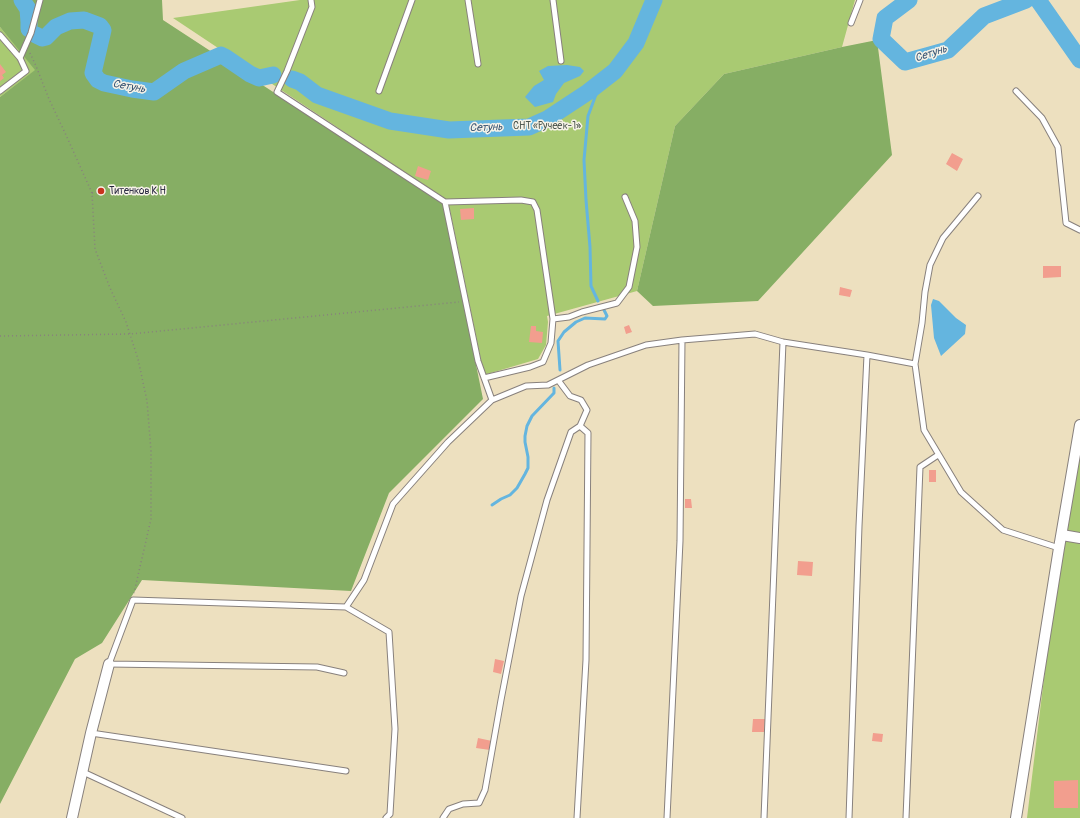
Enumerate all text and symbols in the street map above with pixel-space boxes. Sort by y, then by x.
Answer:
water label: Сетунь [913,43,949,65]
water label: Сетунь [112,78,146,96]
park label: СНТ «Ручеёк-1» [513,120,581,132]
water label: Сетунь [469,121,503,135]
place label: Титенков К Н [109,185,166,197]
marker: Титенков К Н [96,186,106,196]

